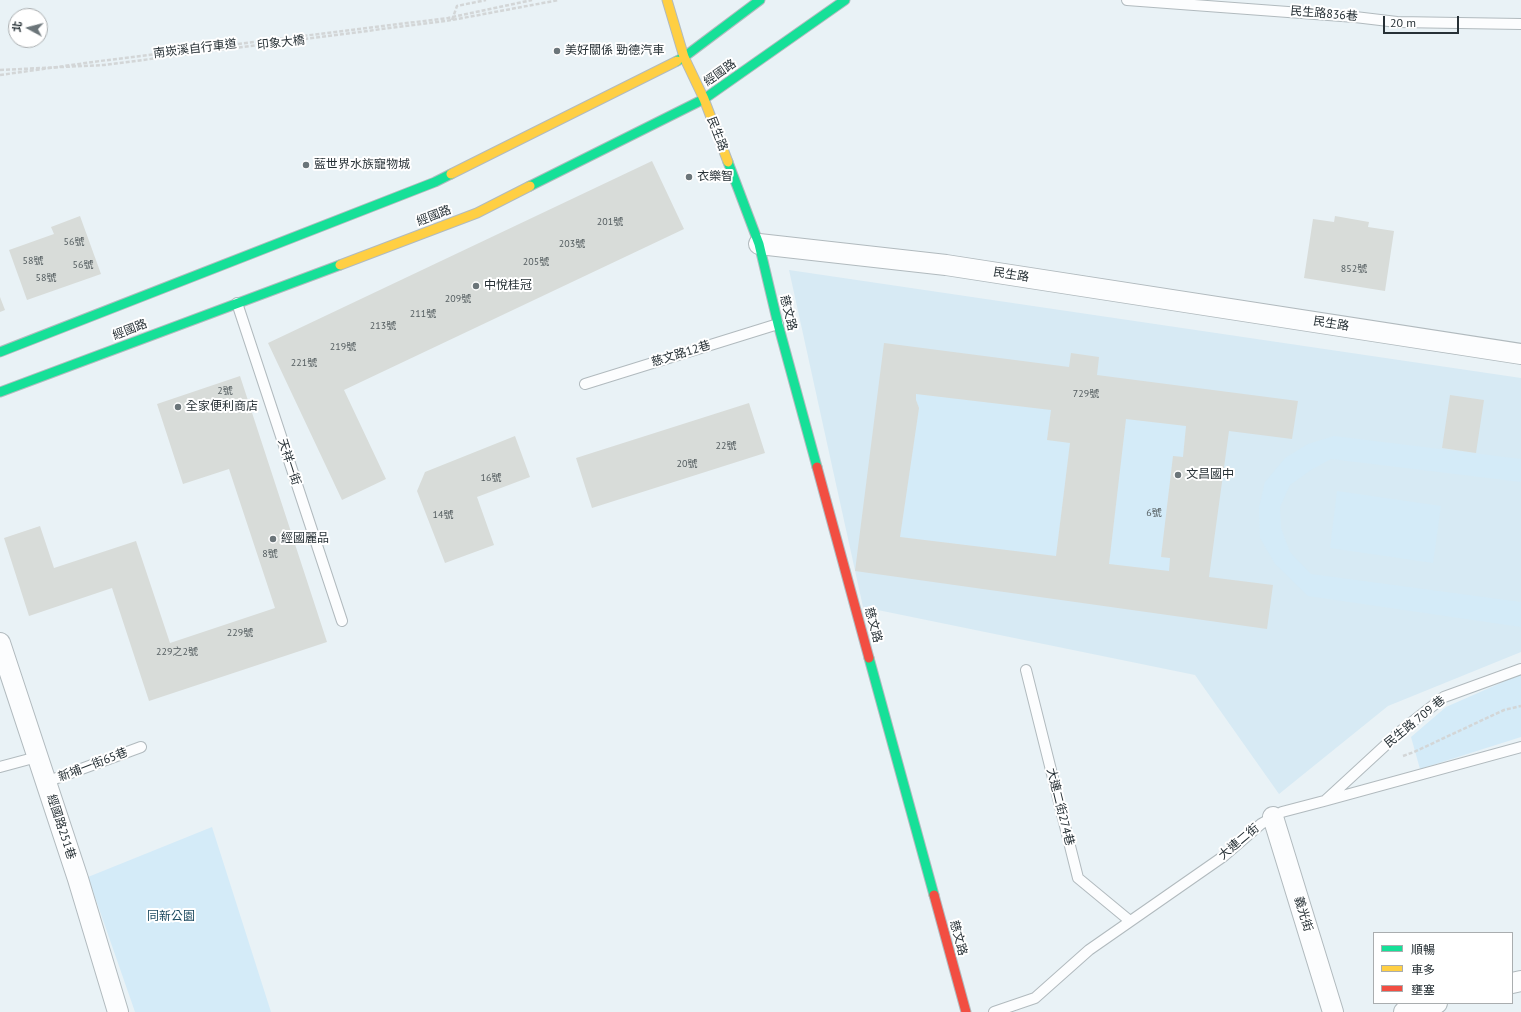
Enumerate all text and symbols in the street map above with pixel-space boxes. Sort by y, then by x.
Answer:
street label: 民生路836巷 [1290,4,1358,24]
north arrow [8,8,48,48]
scale bar [1385,8,1461,34]
text: 20 m [1390,15,1416,30]
text: 北 [9,20,25,33]
street label: 印象大橋 [256,33,306,53]
street label: 南崁溪自行車道 [152,37,238,61]
place label: 美好關係 勁德汽車 [565,44,664,58]
marker: 美好關係 勁德汽車 [552,46,562,56]
street label: 經國路 [701,57,739,89]
street label: 民生路 [704,115,730,153]
place label: 藍世界水族寵物城 [314,158,410,172]
marker: 藍世界水族寵物城 [301,160,311,170]
place label: 衣樂智 [697,170,733,184]
marker: 衣樂智 [684,172,694,182]
street label: 經國路 [415,203,453,229]
house number: 201號 [597,216,623,228]
house number: 56號 [64,236,84,248]
house number: 203號 [559,238,585,250]
house number: 58號 [23,255,43,267]
house number: 205號 [523,256,549,268]
house number: 56號 [73,259,93,271]
house number: 852號 [1341,263,1367,275]
street label: 民生路 [992,265,1030,285]
house number: 58號 [36,272,56,284]
place label: 中悅桂冠 [484,279,532,293]
marker: 中悅桂冠 [471,281,481,291]
house number: 209號 [445,293,471,305]
street label: 慈文路 [777,294,799,332]
house number: 211號 [410,308,436,320]
street label: 民生路 [1312,314,1350,334]
street label: 經國路 [111,317,149,343]
house number: 213號 [370,320,396,332]
street label: 慈文路12巷 [650,338,712,370]
house number: 219號 [330,341,356,353]
house number: 221號 [291,357,317,369]
house number: 2號 [217,385,233,397]
house number: 729號 [1073,388,1099,400]
place label: 全家便利商店 [186,400,258,414]
marker: 全家便利商店 [173,402,183,412]
street label: 天祥一街 [275,437,303,487]
house number: 22號 [716,440,736,452]
house number: 20號 [677,458,697,470]
place label: 文昌國中 [1186,468,1234,482]
marker: 文昌國中 [1173,470,1183,480]
house number: 16號 [481,472,501,484]
house number: 6號 [1146,507,1162,519]
house number: 14號 [433,509,453,521]
place label: 經國麗品 [281,532,329,546]
marker: 經國麗品 [268,534,278,544]
house number: 8號 [262,548,278,560]
street label: 慈文路 [861,606,885,644]
house number: 229號 [227,627,253,639]
house number: 229之2號 [156,646,198,658]
street label: 民生路 709 巷 [1382,693,1448,751]
street label: 新埔一街65巷 [56,745,130,785]
street label: 大連二街274巷 [1043,767,1077,847]
street label: 經國路251巷 [44,793,78,861]
street label: 大連二街 [1216,821,1262,863]
street label: 義光街 [1291,895,1315,933]
park label: 同新公園 [147,910,195,924]
street label: 慈文路 [946,919,970,957]
legend [1373,932,1513,1004]
text: 順暢 [1411,942,1435,957]
text: 車多 [1411,962,1435,977]
text: 壅塞 [1411,982,1435,997]

